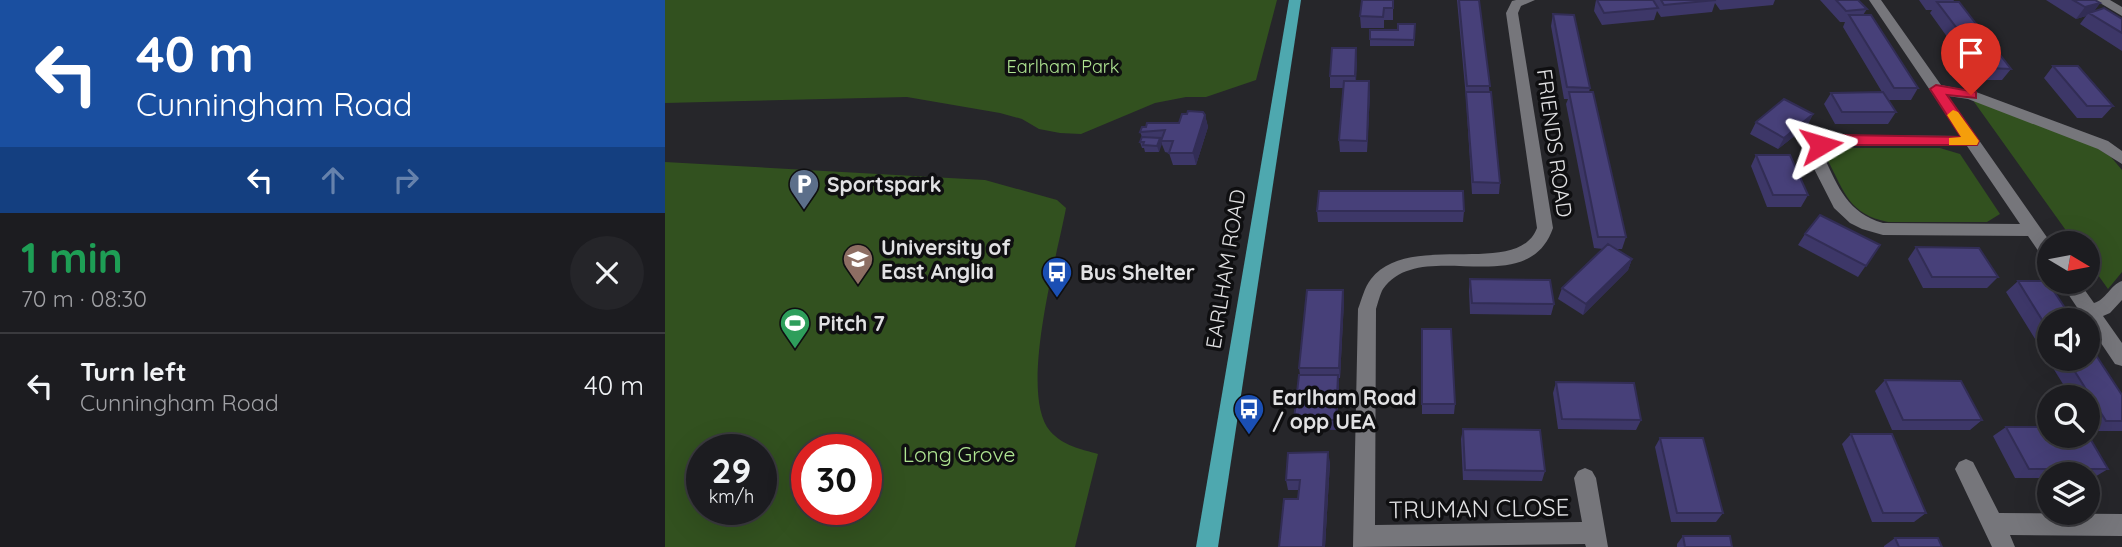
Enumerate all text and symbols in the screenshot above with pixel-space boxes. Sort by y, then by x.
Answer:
text: 40 m [136,23,254,84]
pin [1941,23,2001,95]
icon: left [21,28,112,119]
icon: arrive [1952,34,1990,72]
park label: Earlham Park [1007,55,1119,78]
street label: FRIENDS ROAD [1532,67,1578,219]
text: Cunningham Road [136,84,412,124]
position arrow [1784,108,1858,182]
icon: left [241,161,279,199]
icon: ahead [314,161,352,199]
icon: right [387,161,425,199]
parking icon: Sportspark [787,167,821,211]
place label: Sportspark [827,171,942,197]
street label: EARLHAM ROAD [1200,187,1250,351]
text: 1 min [21,231,123,284]
north arrow [2037,231,2100,294]
map controls [2037,231,2100,525]
place label: University of East Anglia [881,234,1011,284]
button: close [570,236,644,310]
school or university icon: University of East Anglia [841,242,875,286]
bus stop icon: Bus Shelter [1040,255,1074,299]
place label: Bus Shelter [1080,259,1195,285]
text: 70 m · 08:30 [21,284,147,313]
sports icon: Pitch 7 [778,306,812,350]
button: sound [2037,308,2100,371]
place label: Pitch 7 [818,310,885,336]
text: Turn left [80,355,187,388]
icon: left [21,367,59,405]
text: 40 m [584,369,644,402]
place label: Earlham Road / opp UEA [1272,384,1417,434]
button: search [2037,385,2100,448]
text: Cunningham Road [80,388,279,417]
bus stop icon: Earlham Road / opp UEA [1232,392,1266,436]
speed limit sign: 30 [791,434,882,525]
park label: Long Grove [903,441,1015,467]
text: 29 [712,448,751,492]
button: layers [2037,462,2100,525]
text: km/h [709,485,754,508]
street label: TRUMAN CLOSE [1388,491,1570,525]

